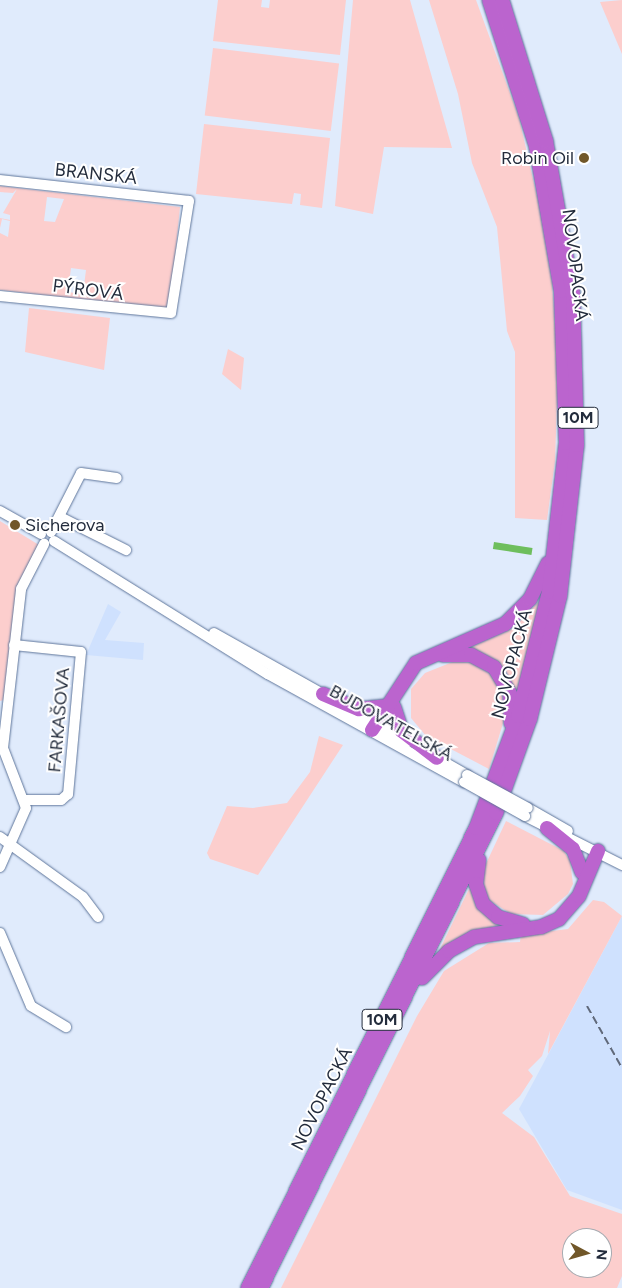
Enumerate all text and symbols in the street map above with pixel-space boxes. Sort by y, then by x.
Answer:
place label: Robin Oil [501,147,574,169]
marker: Robin Oil [578,152,590,164]
street label: BRANSKÁ [54,159,138,189]
street label: NOVOPACKÁ [557,208,593,322]
street label: PÝROVÁ [51,275,125,305]
road number: 10M [557,404,599,432]
place label: Sicherova [25,514,104,536]
marker: Sicherova [9,519,21,531]
street label: NOVOPACKÁ [487,607,537,721]
street label: FARKAŠOVA [44,667,74,773]
street label: BUDOVATELSKÁ [326,680,456,766]
road number: 10M [361,1006,403,1034]
street label: NOVOPACKÁ [287,1044,357,1154]
north arrow [562,1228,612,1278]
text: N [592,1248,610,1261]

